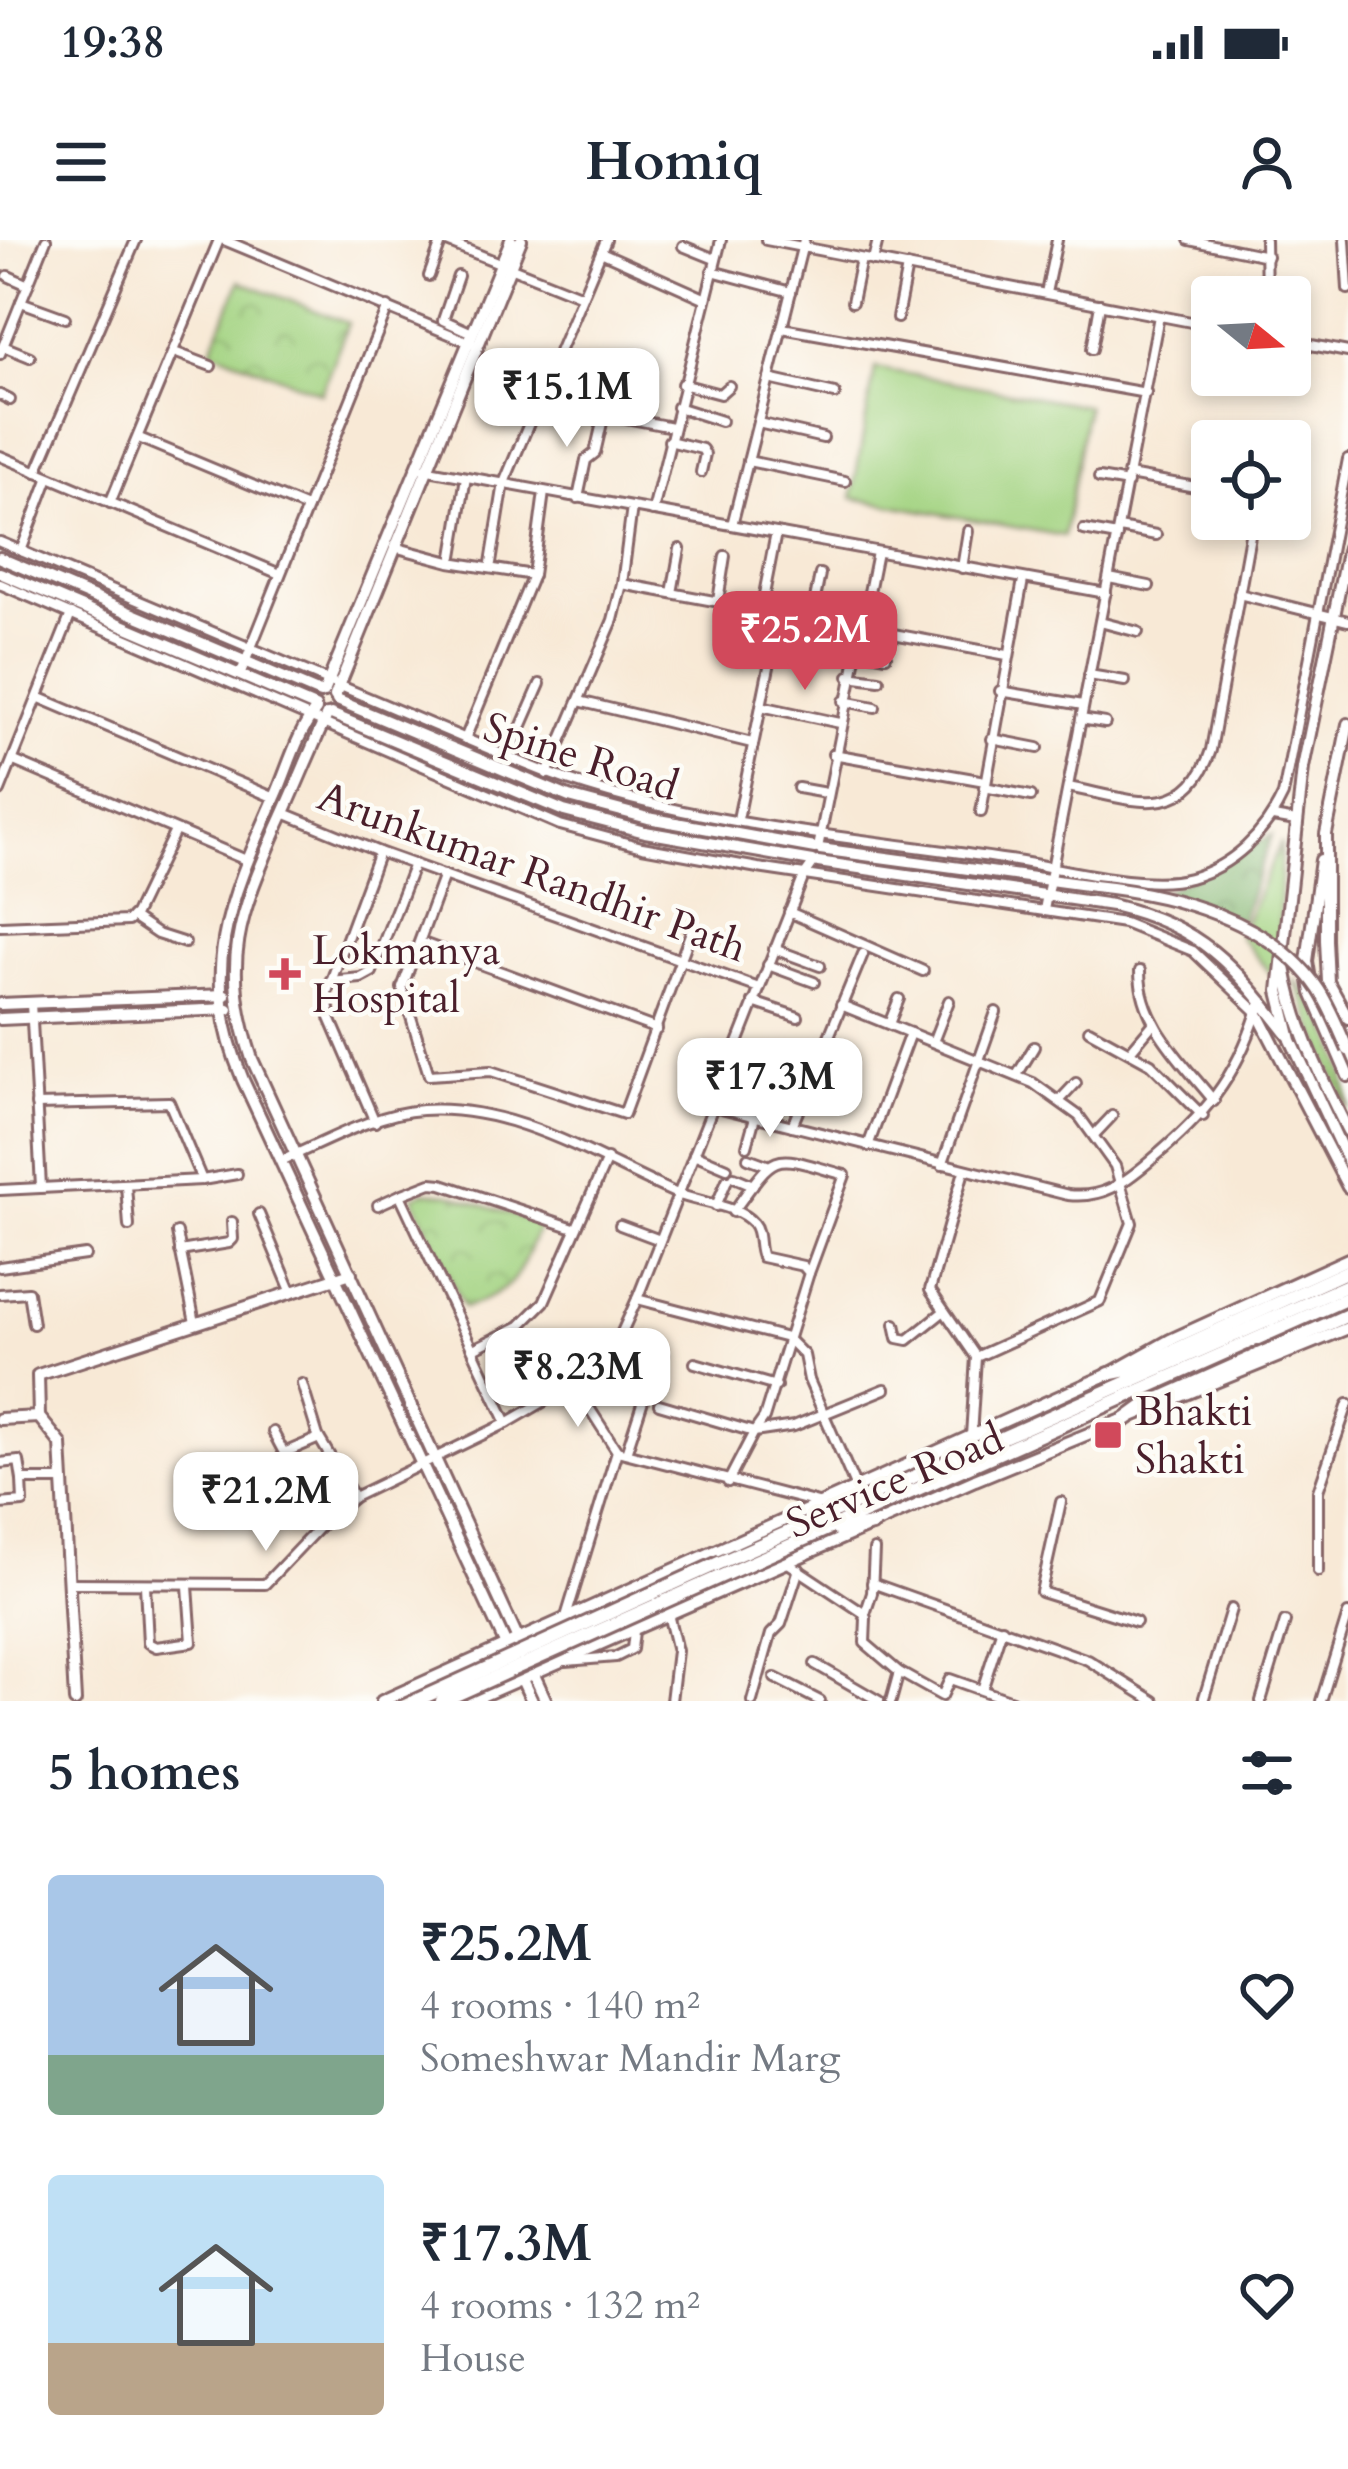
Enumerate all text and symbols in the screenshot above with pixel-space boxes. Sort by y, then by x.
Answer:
text: 19:38 [60,12,165,73]
text: Homiq [586,126,762,199]
icon: menu [48,129,114,195]
icon: person [1234,129,1300,195]
north arrow [1191,276,1311,396]
map controls [1191,276,1311,540]
pin: ₹15.1M [469,348,665,450]
text: ₹15.1M [501,360,633,413]
button: locate [1191,420,1311,540]
pin: ₹25.2M [707,591,903,693]
text: ₹25.2M [739,603,871,656]
street label: Spine Road [476,699,686,815]
street label: Arunkumar Randhir Path [310,768,754,976]
place label: Lokmanya Hospital [312,922,500,1027]
marker: Lokmanya Hospital [269,958,301,990]
pin: ₹17.3M [672,1038,868,1140]
text: ₹17.3M [704,1050,836,1103]
pin: ₹8.23M [480,1328,676,1430]
text: ₹8.23M [512,1340,644,1393]
place label: Bhakti Shakti [1135,1383,1252,1488]
street label: Service Road [778,1410,1012,1552]
marker: Bhakti Shakti [1092,1419,1124,1451]
pin: ₹21.2M [168,1452,364,1554]
text: ₹21.2M [200,1464,332,1517]
text: 5 homes [48,1738,240,1808]
icon: filters [1234,1740,1300,1806]
text: ₹25.2M [420,1909,592,1979]
icon: home [144,1923,288,2067]
icon: heart [1234,1962,1300,2028]
text: 4 rooms · 140 m² [420,1979,700,2032]
text: Someshwar Mandir Marg [420,2032,840,2085]
text: ₹17.3M [420,2209,592,2279]
icon: home [144,2223,288,2367]
icon: heart [1234,2262,1300,2328]
text: 4 rooms · 132 m² [420,2279,700,2332]
text: House [420,2332,526,2385]

